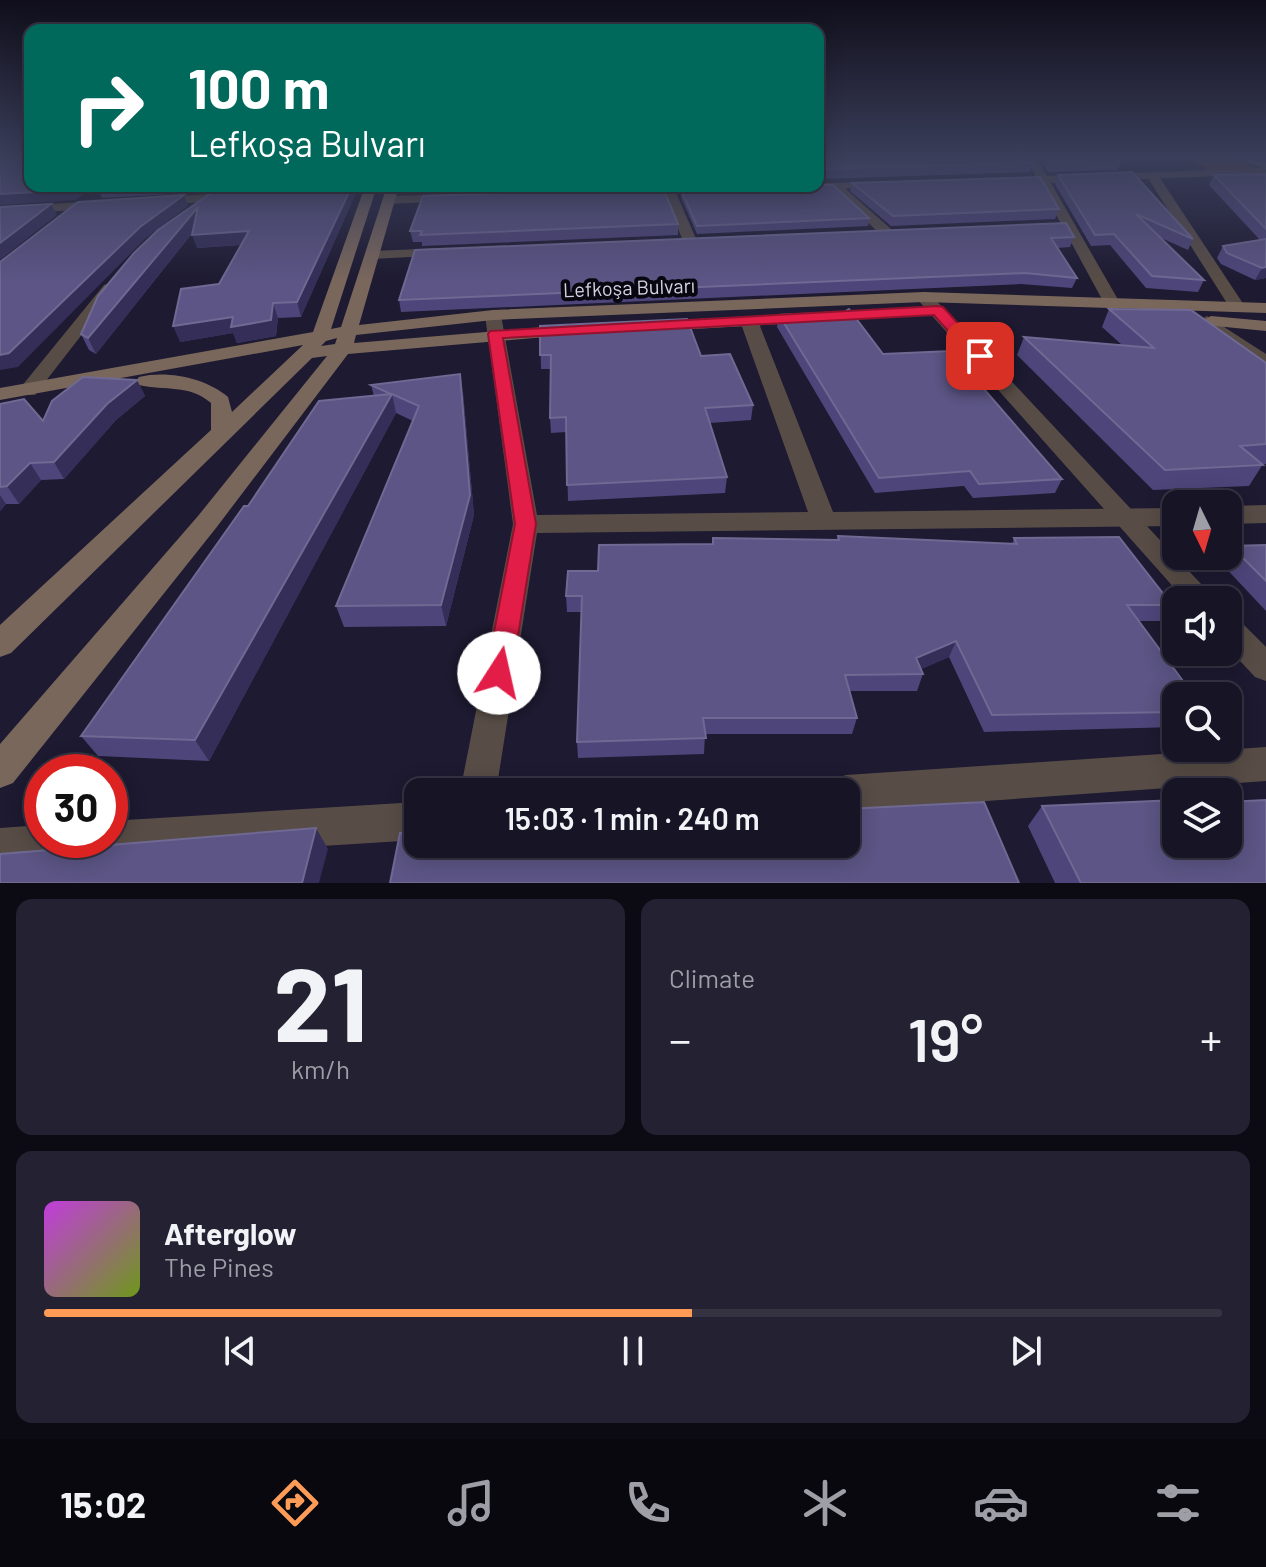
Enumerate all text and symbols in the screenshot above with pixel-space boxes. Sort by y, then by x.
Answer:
text: 100 m [188,53,330,120]
icon: right [56,56,160,160]
text: Lefkoşa Bulvarı [188,121,426,164]
street label: Lefkoşa Bulvarı [563,273,695,301]
pin [946,322,1014,390]
icon: arrive [958,334,1002,378]
north arrow [1162,490,1242,570]
map controls [1162,490,1242,858]
button: sound [1162,586,1242,666]
position arrow [457,631,541,715]
button: search [1162,682,1242,762]
speed limit sign: 30 [24,754,128,858]
button: layers [1162,778,1242,858]
text: 15:03 · 1 min · 240 m [504,800,760,836]
text: 21 [273,938,368,1063]
text: Climate [669,962,755,993]
text: 19° [908,1002,983,1074]
text: − [669,1012,691,1065]
text: + [1200,1012,1222,1065]
text: km/h [291,1053,350,1084]
text: Afterglow [164,1215,297,1251]
text: The Pines [164,1251,274,1282]
icon: previous [218,1329,262,1373]
icon: pause [611,1329,655,1373]
icon: next [1004,1329,1048,1373]
icon: directions [267,1475,323,1531]
icon: music [443,1475,499,1531]
icon: phone [620,1475,676,1531]
icon: climate [797,1475,853,1531]
icon: car [973,1475,1029,1531]
icon: filters [1150,1475,1206,1531]
text: 15:02 [60,1482,146,1525]

